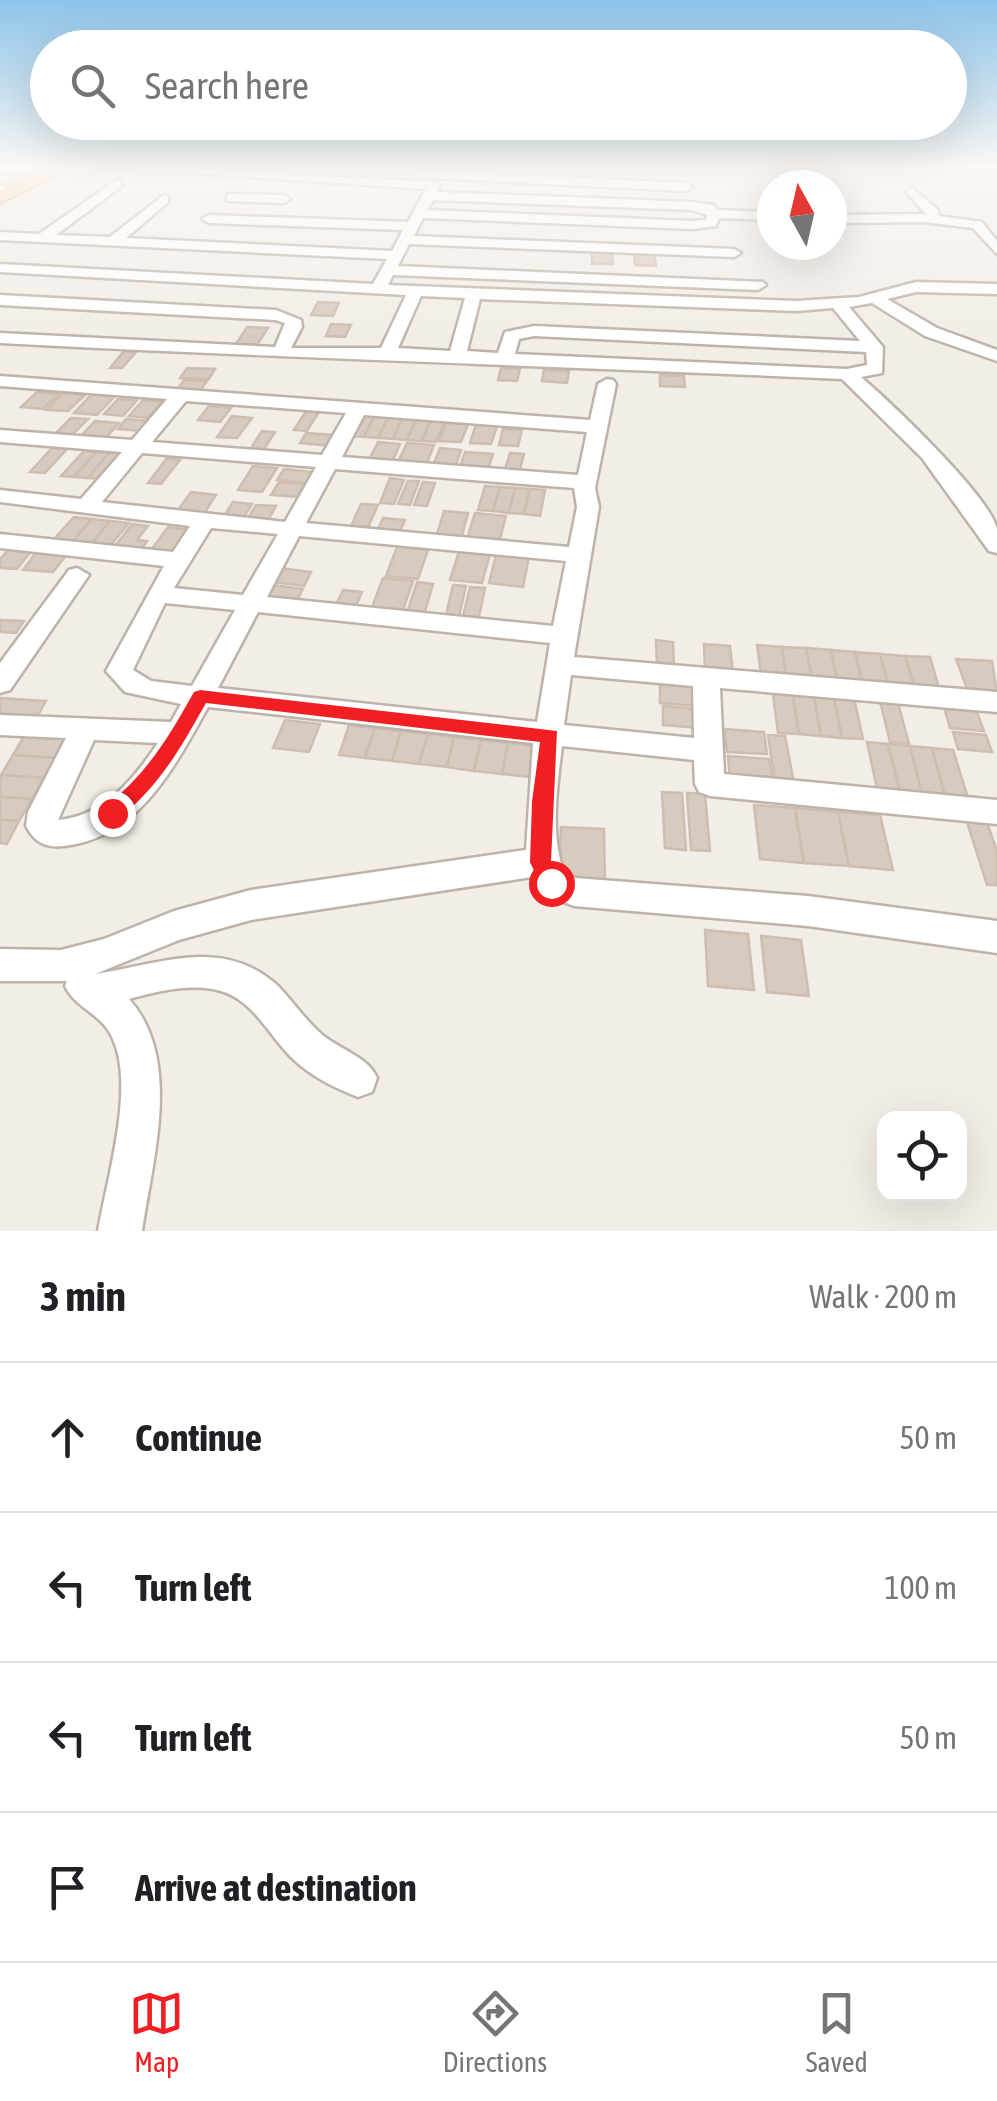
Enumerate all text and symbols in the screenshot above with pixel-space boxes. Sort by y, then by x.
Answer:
search box [30,30,967,140]
icon: search [65,58,120,113]
text: Search here [145,64,309,107]
north arrow [757,170,847,260]
route end [90,791,136,837]
route start [529,861,575,907]
map controls [877,1111,967,1201]
button: locate [877,1111,967,1201]
text: 3 min [40,1272,126,1320]
text: Walk · 200 m [809,1278,957,1315]
icon: ahead [40,1410,95,1465]
text: Continue [135,1416,262,1459]
text: 50 m [899,1419,957,1456]
icon: left [40,1560,95,1615]
text: Turn left [135,1566,251,1609]
text: 100 m [884,1569,957,1606]
icon: left [40,1710,95,1765]
text: Turn left [135,1716,251,1759]
text: 50 m [899,1719,957,1756]
icon: arrive [40,1860,95,1915]
text: Arrive at destination [135,1866,417,1909]
tab: Map [129,1986,184,2078]
tab: Directions [443,1986,547,2078]
tab: Saved [806,1986,868,2078]

